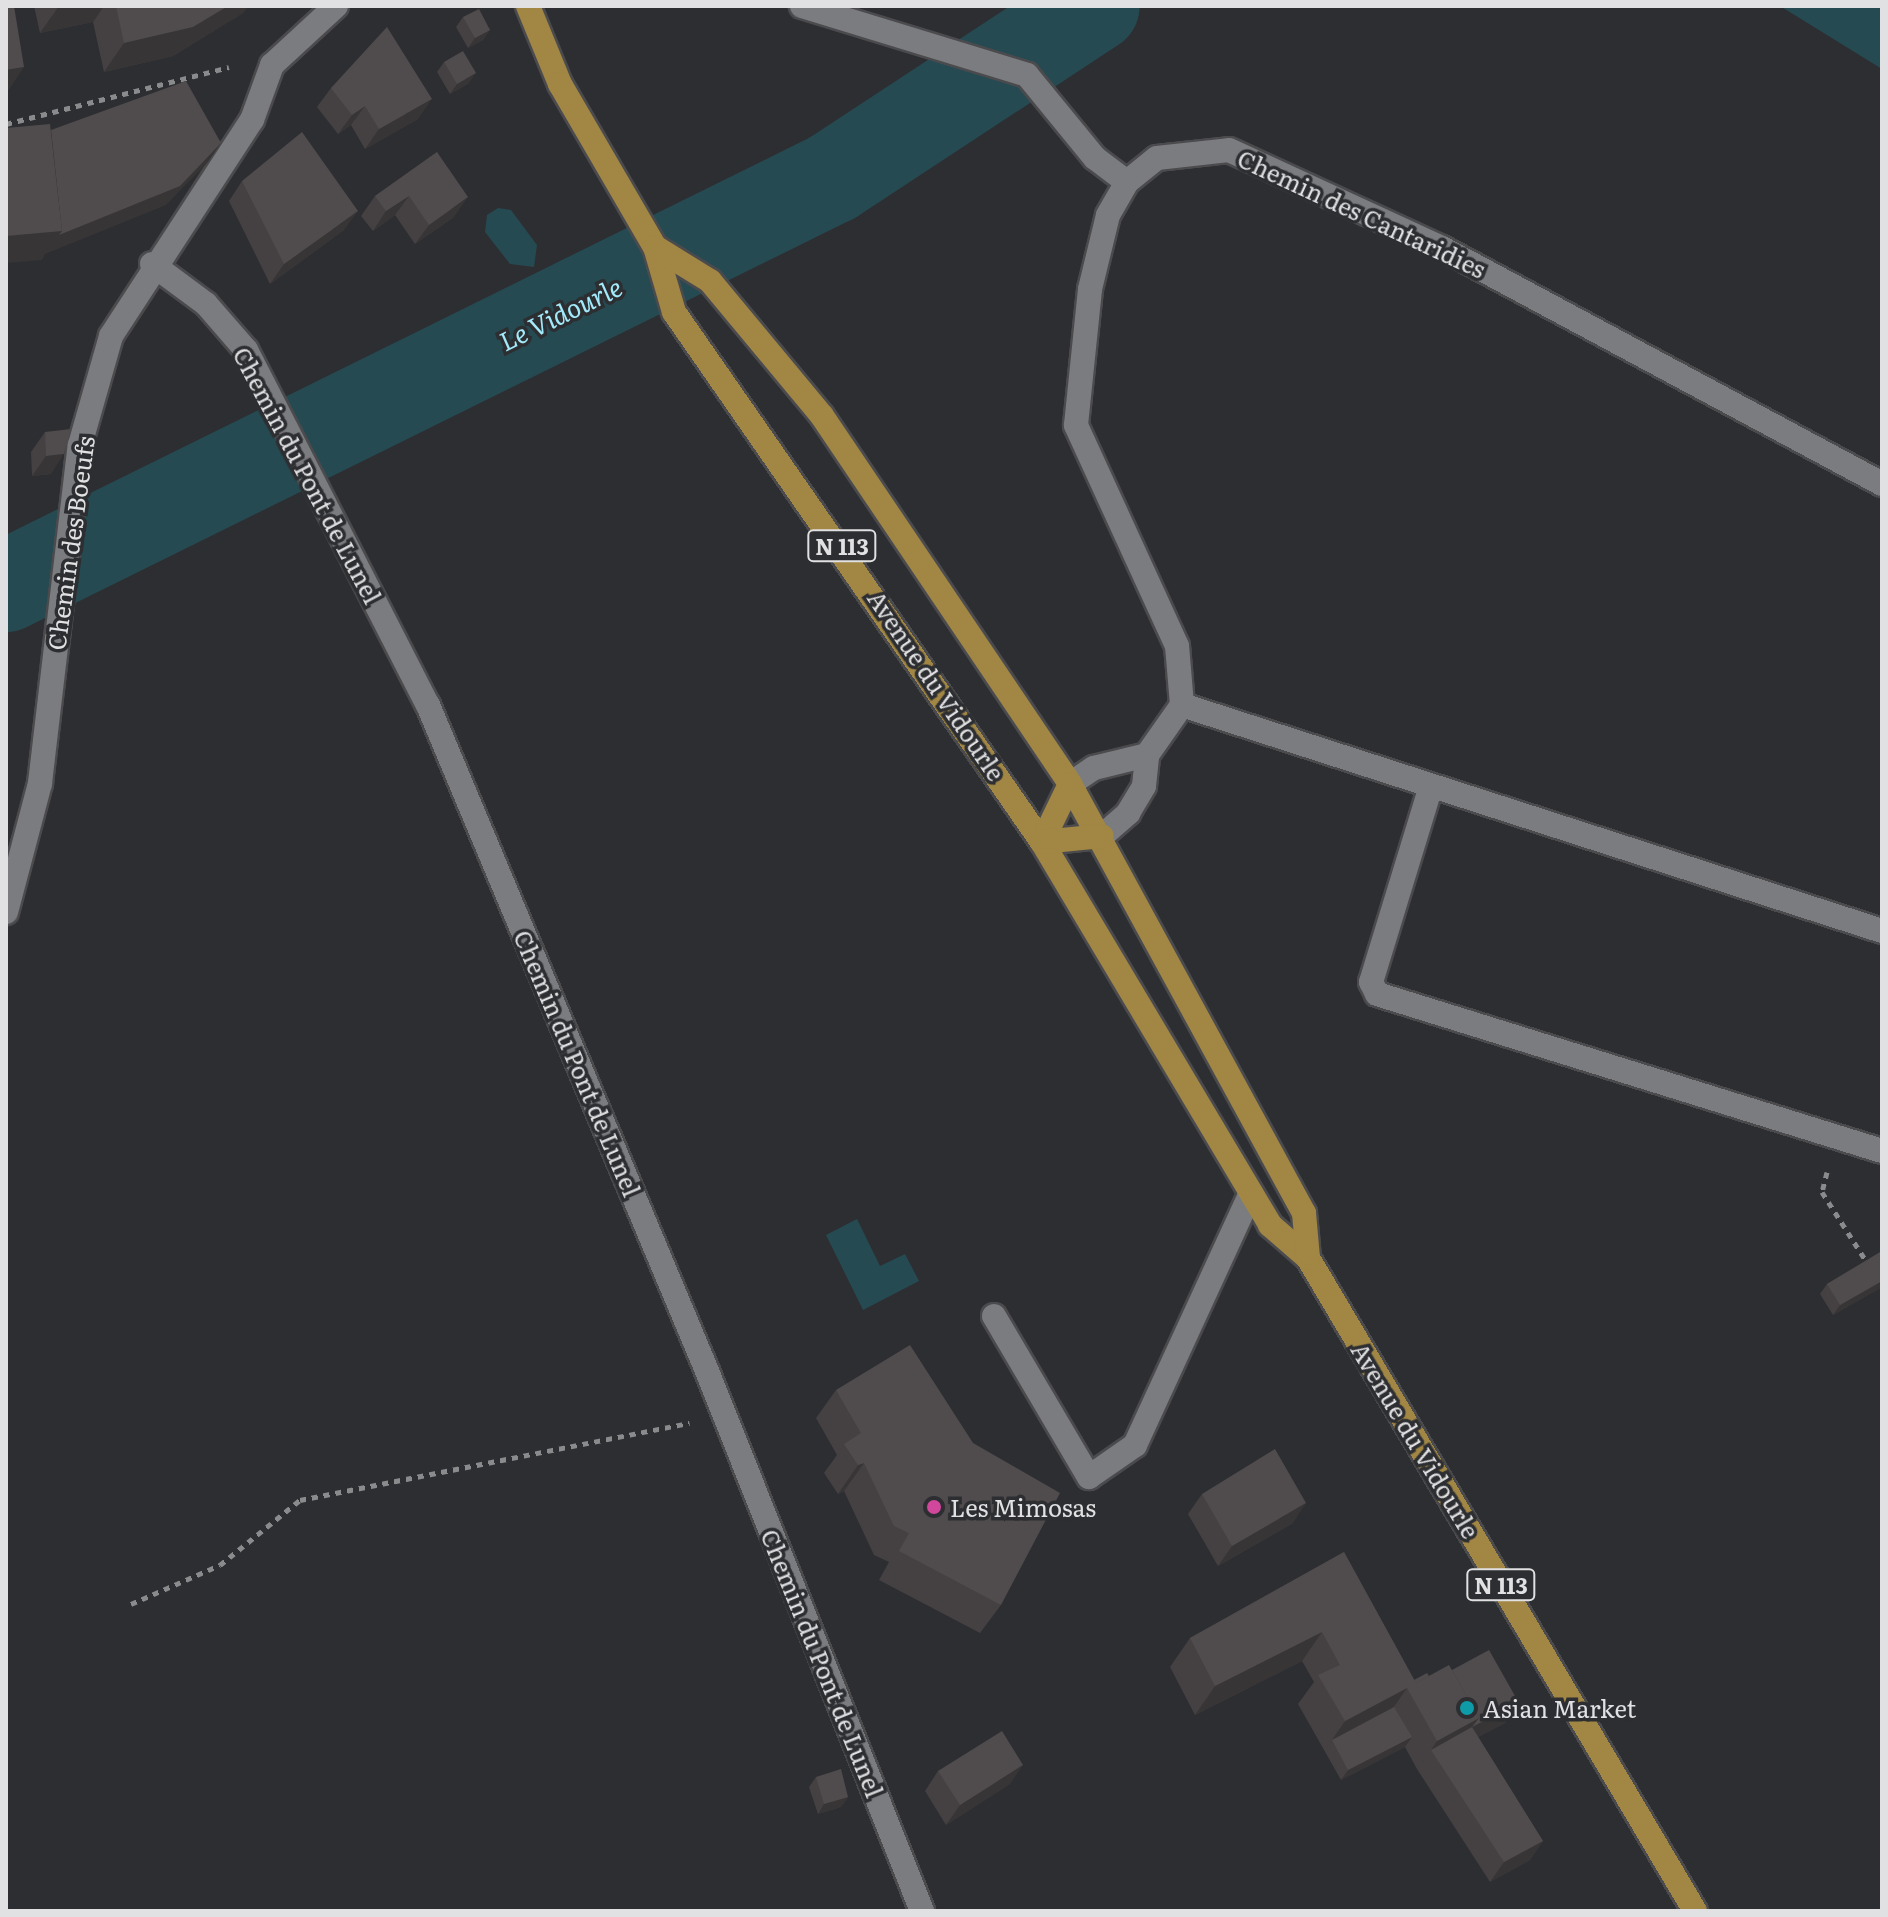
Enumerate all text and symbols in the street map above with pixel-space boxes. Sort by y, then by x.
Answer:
street label: Chemin des Cantaridies [1233,143,1491,283]
water label: Le Vidourle [494,270,626,356]
street label: Chemin du Pont de Lunel [228,342,388,608]
street label: Chemin des Boeufs [41,434,99,652]
road number: N 113 [806,528,878,564]
street label: Avenue du Vidourle [863,584,1011,786]
street label: Chemin du Pont de Lunel [509,926,647,1200]
street label: Avenue du Vidourle [1346,1337,1486,1543]
place label: Les Mimosas [950,1493,1096,1521]
marker: Les Mimosas [925,1498,943,1516]
street label: Chemin du Pont de Lunel [756,1525,890,1801]
road number: N 113 [1465,1567,1537,1603]
place label: Asian Market [1483,1694,1636,1722]
marker: Asian Market [1458,1699,1476,1717]

